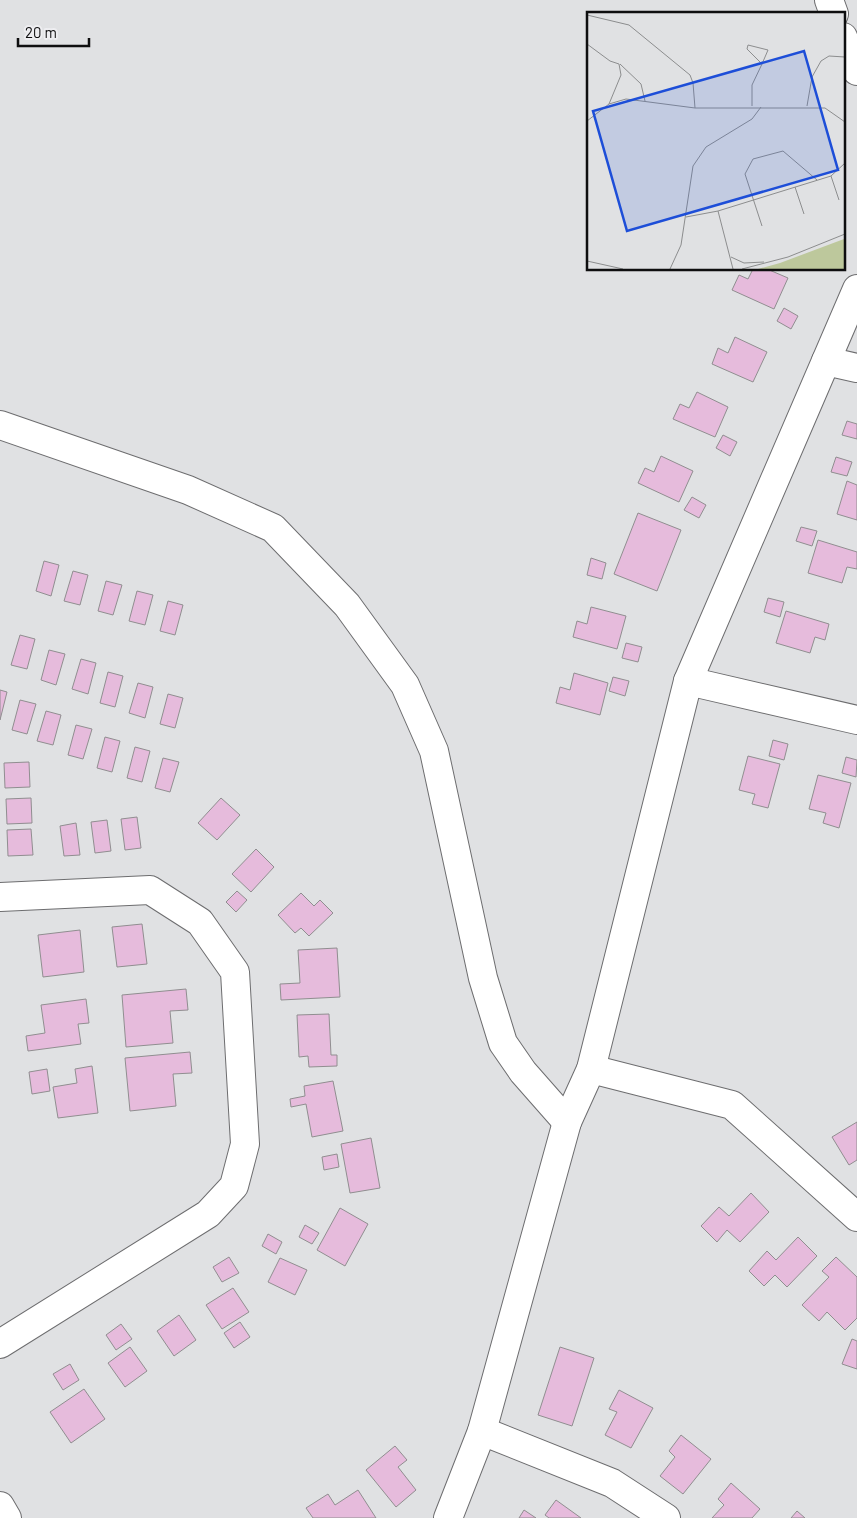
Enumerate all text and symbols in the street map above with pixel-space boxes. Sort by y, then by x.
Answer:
inset map [587,12,844,270]
scale bar [18,15,89,47]
text: 20 m [25,23,57,41]

